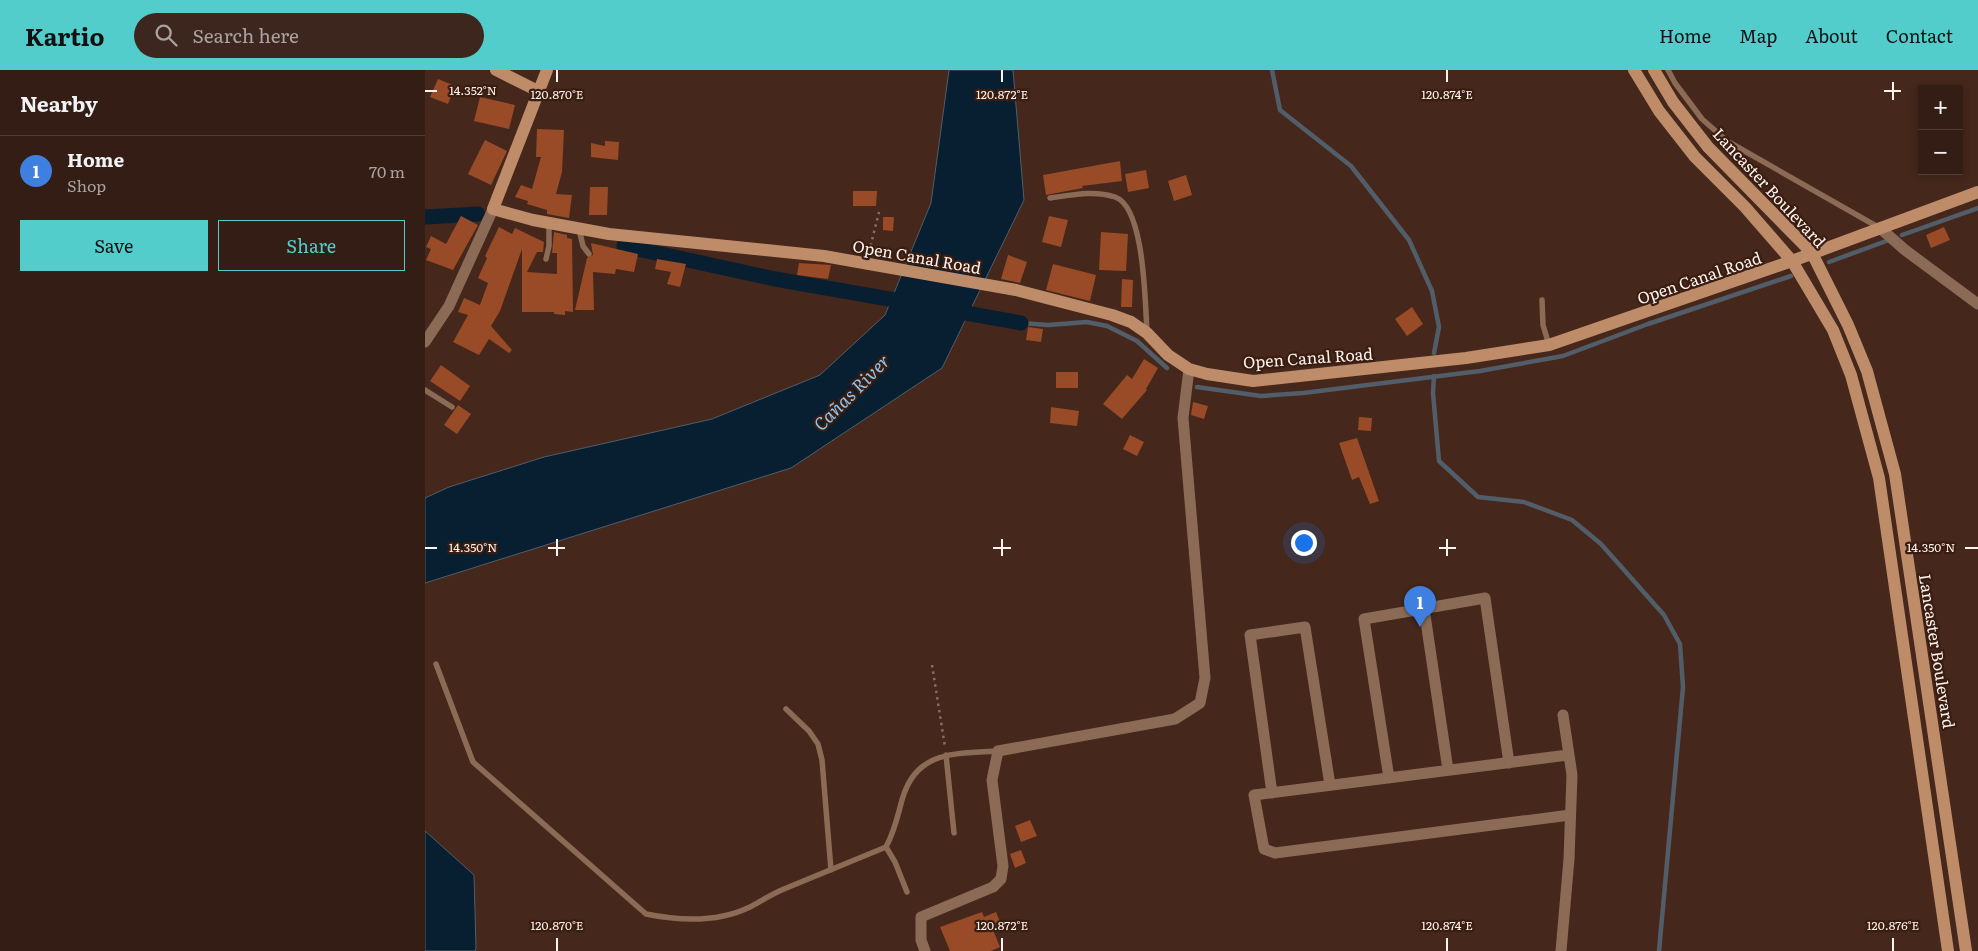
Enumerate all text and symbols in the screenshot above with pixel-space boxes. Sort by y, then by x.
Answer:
search box [134,13,484,58]
text: Kartio [25,18,104,53]
icon: search [152,21,180,49]
text: Search here [192,21,299,49]
text: Home [1659,22,1711,49]
text: Map [1739,22,1777,49]
text: About [1805,22,1858,49]
text: Contact [1886,22,1953,49]
text: 14.352°N [449,81,497,99]
text: 120.870°E [530,85,584,103]
text: 120.872°E [976,85,1028,103]
text: 120.874°E [1421,85,1473,103]
map controls [1918,85,1963,175]
button: + [1918,85,1963,130]
text: Nearby [20,87,98,118]
street label: Lancaster Boulevard [1708,122,1832,252]
button: − [1918,130,1963,175]
text: Home [67,145,124,173]
text: 1 [33,159,39,183]
text: 70 m [369,159,405,183]
text: Shop [67,173,106,197]
button: Save [20,220,208,271]
button: Share [218,220,405,271]
street label: Open Canal Road [851,233,983,279]
street label: Open Canal Road [1634,244,1765,310]
street label: Open Canal Road [1242,340,1374,374]
water label: Cañas River [807,348,895,436]
your location [1291,530,1317,556]
text: 14.350°N [449,538,497,556]
text: 14.350°N [1907,538,1955,556]
street label: Lancaster Boulevard [1914,572,1962,730]
pin: 1 [1404,586,1436,627]
text: 120.870°E [530,916,584,934]
text: 120.872°E [976,916,1028,934]
text: 120.874°E [1421,916,1473,934]
text: 120.876°E [1867,916,1920,934]

